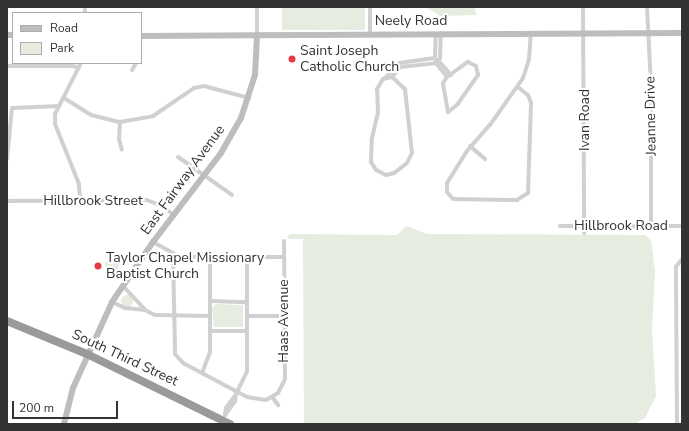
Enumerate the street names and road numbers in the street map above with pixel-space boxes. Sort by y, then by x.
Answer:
street label: Neely Road [375,13,447,29]
street label: Jeanne Drive [642,76,660,156]
street label: Ivan Road [577,89,593,151]
street label: East Fairway Avenue [138,122,228,238]
street label: Hillbrook Street [43,193,143,209]
street label: Hillbrook Road [574,218,668,234]
street label: Haas Avenue [276,279,292,363]
street label: South Third Street [69,326,181,390]

